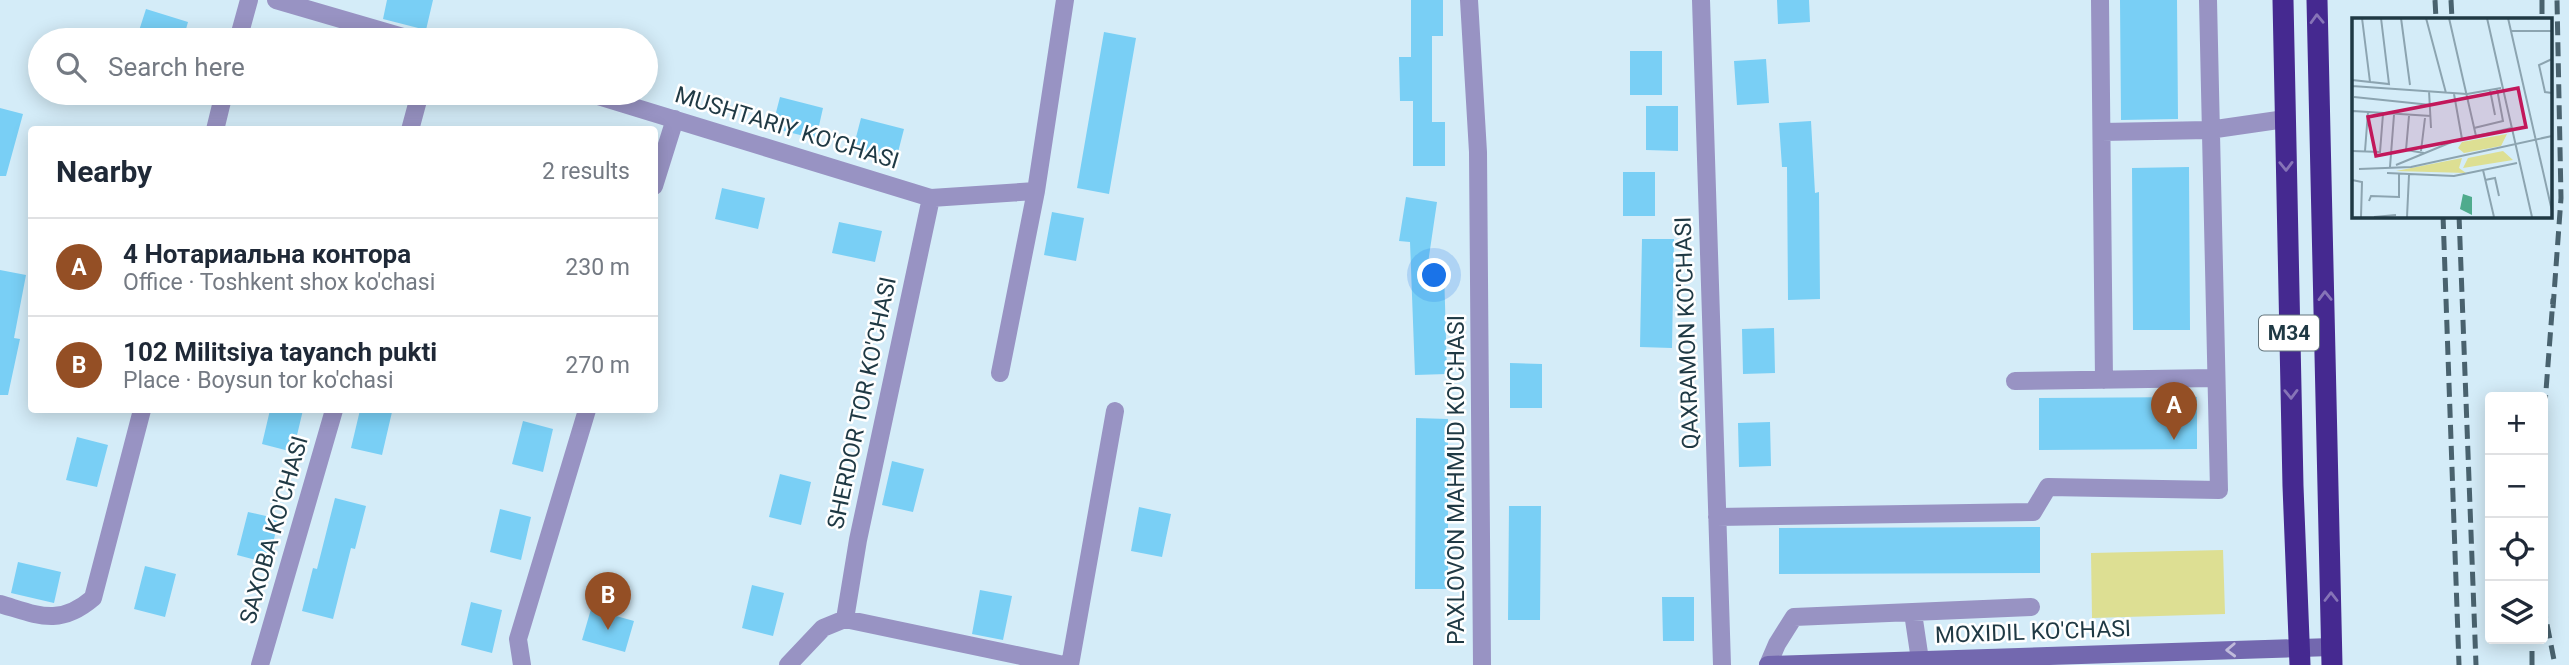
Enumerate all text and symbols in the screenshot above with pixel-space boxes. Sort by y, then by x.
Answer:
one-way arrow [2310,14,2325,25]
inset map [2352,18,2552,217]
search box [28,28,658,105]
icon: search [52,48,90,86]
text: Search here [108,52,245,82]
street label: MUSHTARIY KO'CHASI [672,81,902,175]
text: Nearby [56,154,152,189]
text: 2 results [542,158,630,185]
one-way arrow [2278,161,2294,172]
street label: QAXRAMON KO'CHASI [1669,216,1705,450]
text: 4 Нотариальна контора [123,239,411,269]
text: A [71,254,87,281]
text: 230 m [565,254,630,281]
your location [1417,258,1451,292]
text: Office · Toshkent shox ko'chasi [123,269,435,296]
street label: SHERDOR TOR KO'CHASI [822,274,902,532]
one-way arrow [2317,290,2333,301]
street label: PAXLOVON MAHMUD KO'CHASI [1443,315,1470,645]
road number: M34 [2259,316,2319,350]
text: 102 Militsiya tayanch pukti [123,337,437,367]
text: B [72,352,86,379]
text: 270 m [565,352,630,379]
text: Place · Boysun tor ko'chasi [123,367,394,394]
pin: A [2151,382,2197,440]
one-way arrow [2283,389,2299,399]
map controls [2485,392,2548,644]
button: + [2485,392,2548,455]
street label: SAXOBA KO'CHASI [234,433,314,627]
button: − [2485,455,2548,518]
button: locate [2485,518,2548,581]
pin: B [585,572,631,630]
button: layers [2485,581,2548,644]
one-way arrow [2323,591,2339,602]
street label: MOXIDIL KO'CHASI [1934,615,2132,649]
one-way arrow [2225,642,2236,658]

